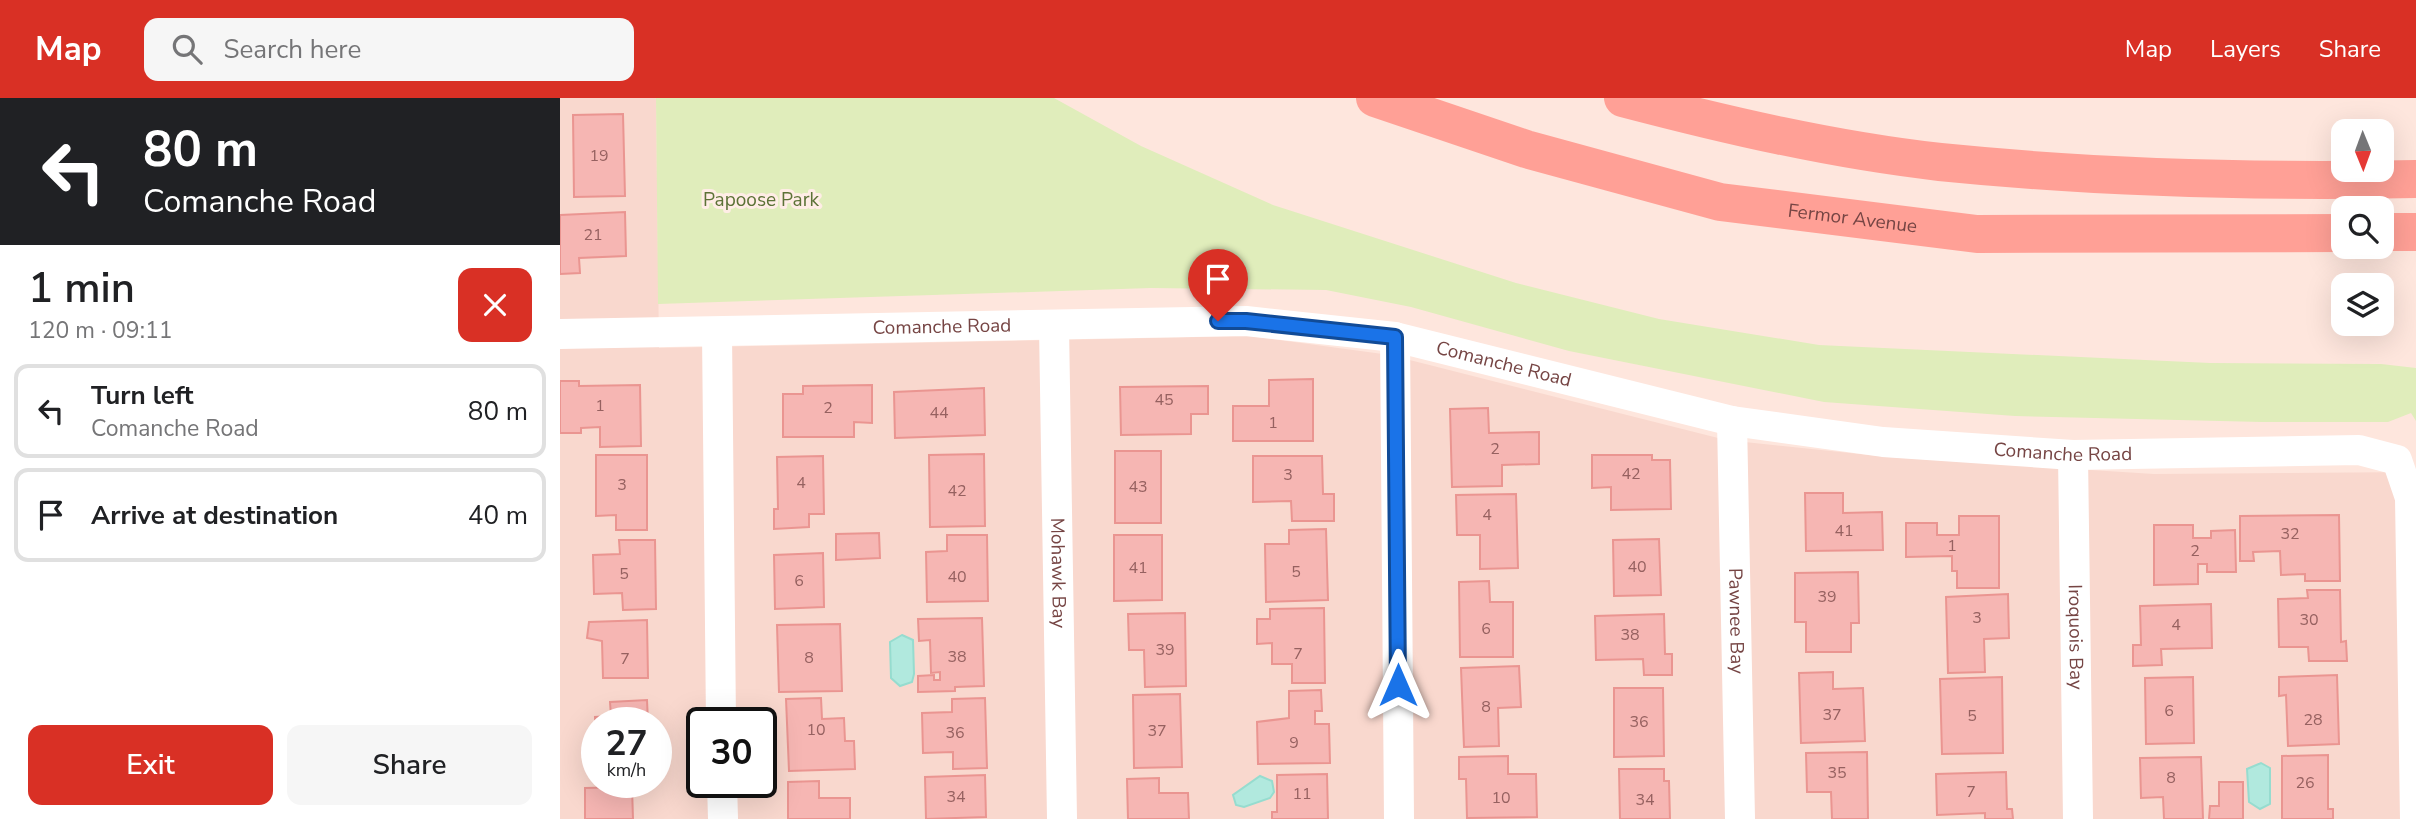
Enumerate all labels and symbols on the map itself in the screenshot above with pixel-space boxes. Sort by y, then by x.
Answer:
north arrow [2331,119,2394,182]
house number: 19 [589,145,609,167]
park label: Papoose Park [703,187,819,213]
street label: Fermor Avenue [1786,198,1919,239]
house number: 21 [583,224,603,246]
pin [1188,249,1248,321]
street label: Comanche Road [872,312,1012,341]
street label: Comanche Road [1433,335,1574,393]
house number: 45 [1154,389,1174,411]
house number: 1 [595,395,605,417]
house number: 2 [823,397,833,419]
house number: 44 [929,402,949,424]
house number: 1 [1268,412,1278,434]
street label: Comanche Road [1993,437,2132,468]
house number: 2 [1490,438,1500,460]
house number: 42 [1621,463,1641,485]
house number: 3 [1283,464,1293,486]
house number: 4 [796,472,806,494]
house number: 3 [617,474,627,496]
house number: 43 [1128,476,1148,498]
house number: 42 [947,480,967,502]
house number: 4 [1482,504,1492,526]
street label: Mohawk Bay [1044,517,1072,629]
house number: 41 [1834,520,1854,542]
house number: 32 [2280,523,2300,545]
house number: 1 [1947,535,1957,557]
house number: 2 [2190,540,2200,562]
house number: 40 [1627,556,1647,578]
house number: 41 [1128,557,1148,579]
house number: 5 [1291,561,1301,583]
house number: 5 [619,563,629,585]
house number: 40 [947,566,967,588]
street label: Pawnee Bay [1722,568,1750,674]
house number: 6 [794,570,804,592]
street label: Iroquois Bay [2062,584,2089,690]
house number: 39 [1817,586,1837,608]
house number: 3 [1972,607,1982,629]
house number: 30 [2299,609,2319,631]
house number: 4 [2171,614,2181,636]
house number: 6 [1481,618,1491,640]
house number: 38 [1620,624,1640,646]
house number: 39 [1155,639,1175,661]
house number: 7 [1293,643,1303,665]
house number: 38 [947,646,967,668]
house number: 8 [804,647,814,669]
house number: 7 [620,648,630,670]
position arrow [1361,648,1435,722]
house number: 8 [1481,696,1491,718]
house number: 6 [2164,700,2174,722]
house number: 37 [1822,704,1842,726]
house number: 5 [1967,705,1977,727]
speed limit sign: 30 [686,707,777,798]
house number: 28 [2303,709,2323,731]
house number: 36 [1629,711,1649,733]
house number: 10 [806,719,826,741]
house number: 37 [1147,720,1167,742]
house number: 36 [945,722,965,744]
house number: 9 [1289,732,1299,754]
house number: 35 [1827,762,1847,784]
house number: 8 [2166,767,2176,789]
house number: 26 [2295,772,2315,794]
house number: 7 [1966,781,1976,803]
house number: 11 [1292,783,1312,805]
house number: 34 [946,786,966,808]
house number: 10 [1491,787,1511,809]
house number: 34 [1635,789,1655,811]

